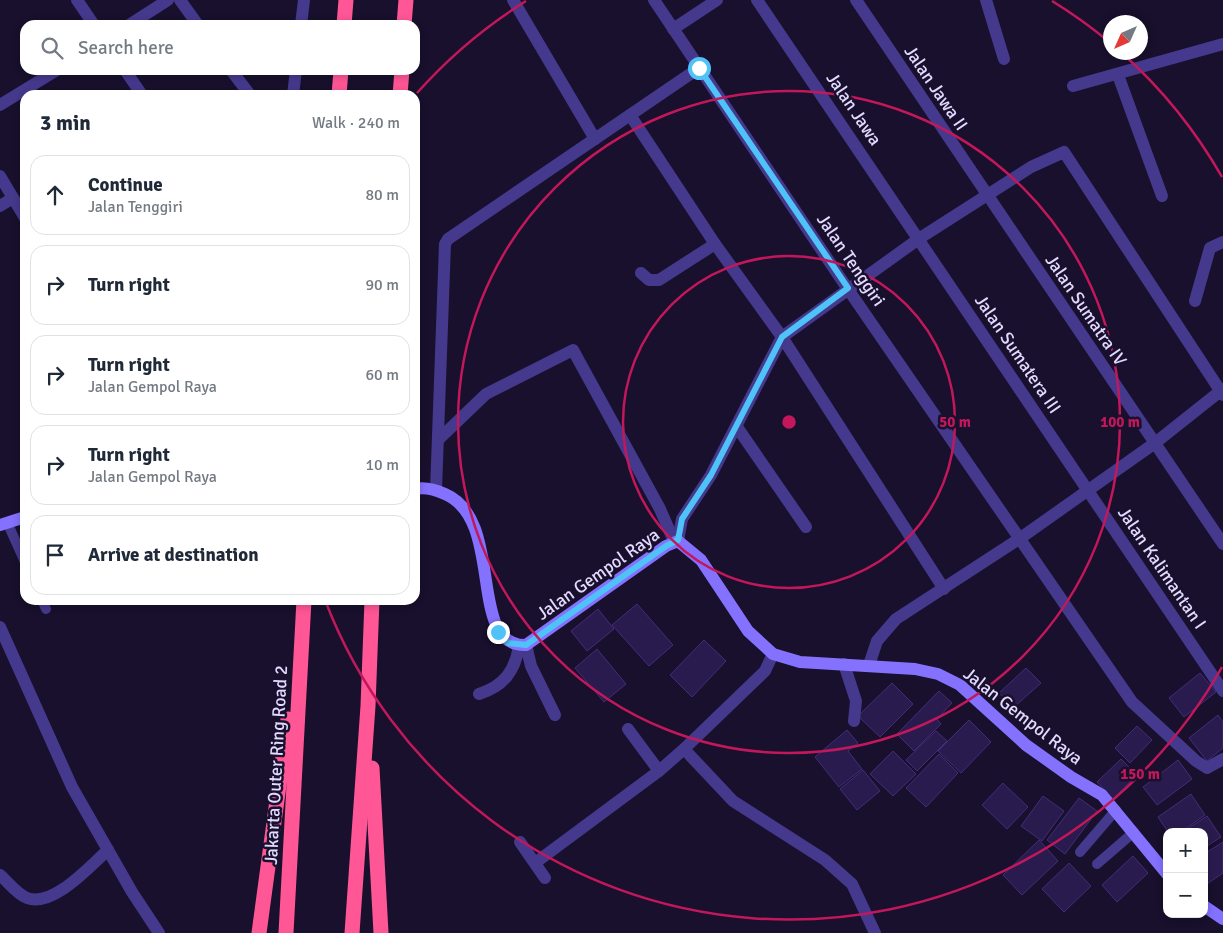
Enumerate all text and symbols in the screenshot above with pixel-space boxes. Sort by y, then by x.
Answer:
north arrow [1103,15,1148,60]
search box [20,20,420,75]
icon: search [38,34,66,62]
text: Search here [78,36,174,60]
street label: Jalan Jawa II [899,41,973,135]
route start [688,57,711,80]
street label: Jalan Jawa [822,68,886,150]
text: 3 min [40,110,91,136]
text: Walk · 240 m [312,113,400,133]
text: Continue [88,173,163,197]
icon: ahead [41,181,69,209]
text: 80 m [365,185,399,205]
text: Jalan Tenggiri [88,197,183,217]
street label: Jalan Tenggiri [812,210,890,310]
street label: Jalan Sumatra IV [1041,250,1132,370]
icon: right [41,271,69,299]
text: Turn right [88,273,170,297]
text: 90 m [365,275,399,295]
street label: Jalan Sumatera III [970,290,1066,418]
text: Turn right [88,353,170,377]
icon: right [41,361,69,389]
text: 60 m [365,365,399,385]
text: Jalan Gempol Raya [88,377,217,397]
centre of rings [780,413,798,431]
text: 50 m [939,413,971,431]
text: 100 m [1100,413,1140,431]
text: Turn right [88,443,170,467]
icon: right [41,451,69,479]
text: 10 m [365,455,399,475]
text: Jalan Gempol Raya [88,467,217,487]
street label: Jalan Kalimantan I [1113,503,1211,633]
street label: Jalan Gempol Raya [532,523,664,625]
icon: arrive [41,541,69,569]
text: Arrive at destination [88,543,259,567]
route end [487,621,510,644]
street label: Jalan Gempol Raya [959,663,1087,769]
street label: Jakarta Outer Ring Road 2 [260,665,292,865]
text: 150 m [1120,765,1160,783]
map controls [1163,828,1208,918]
button: + [1163,828,1208,873]
button: − [1163,873,1208,918]

